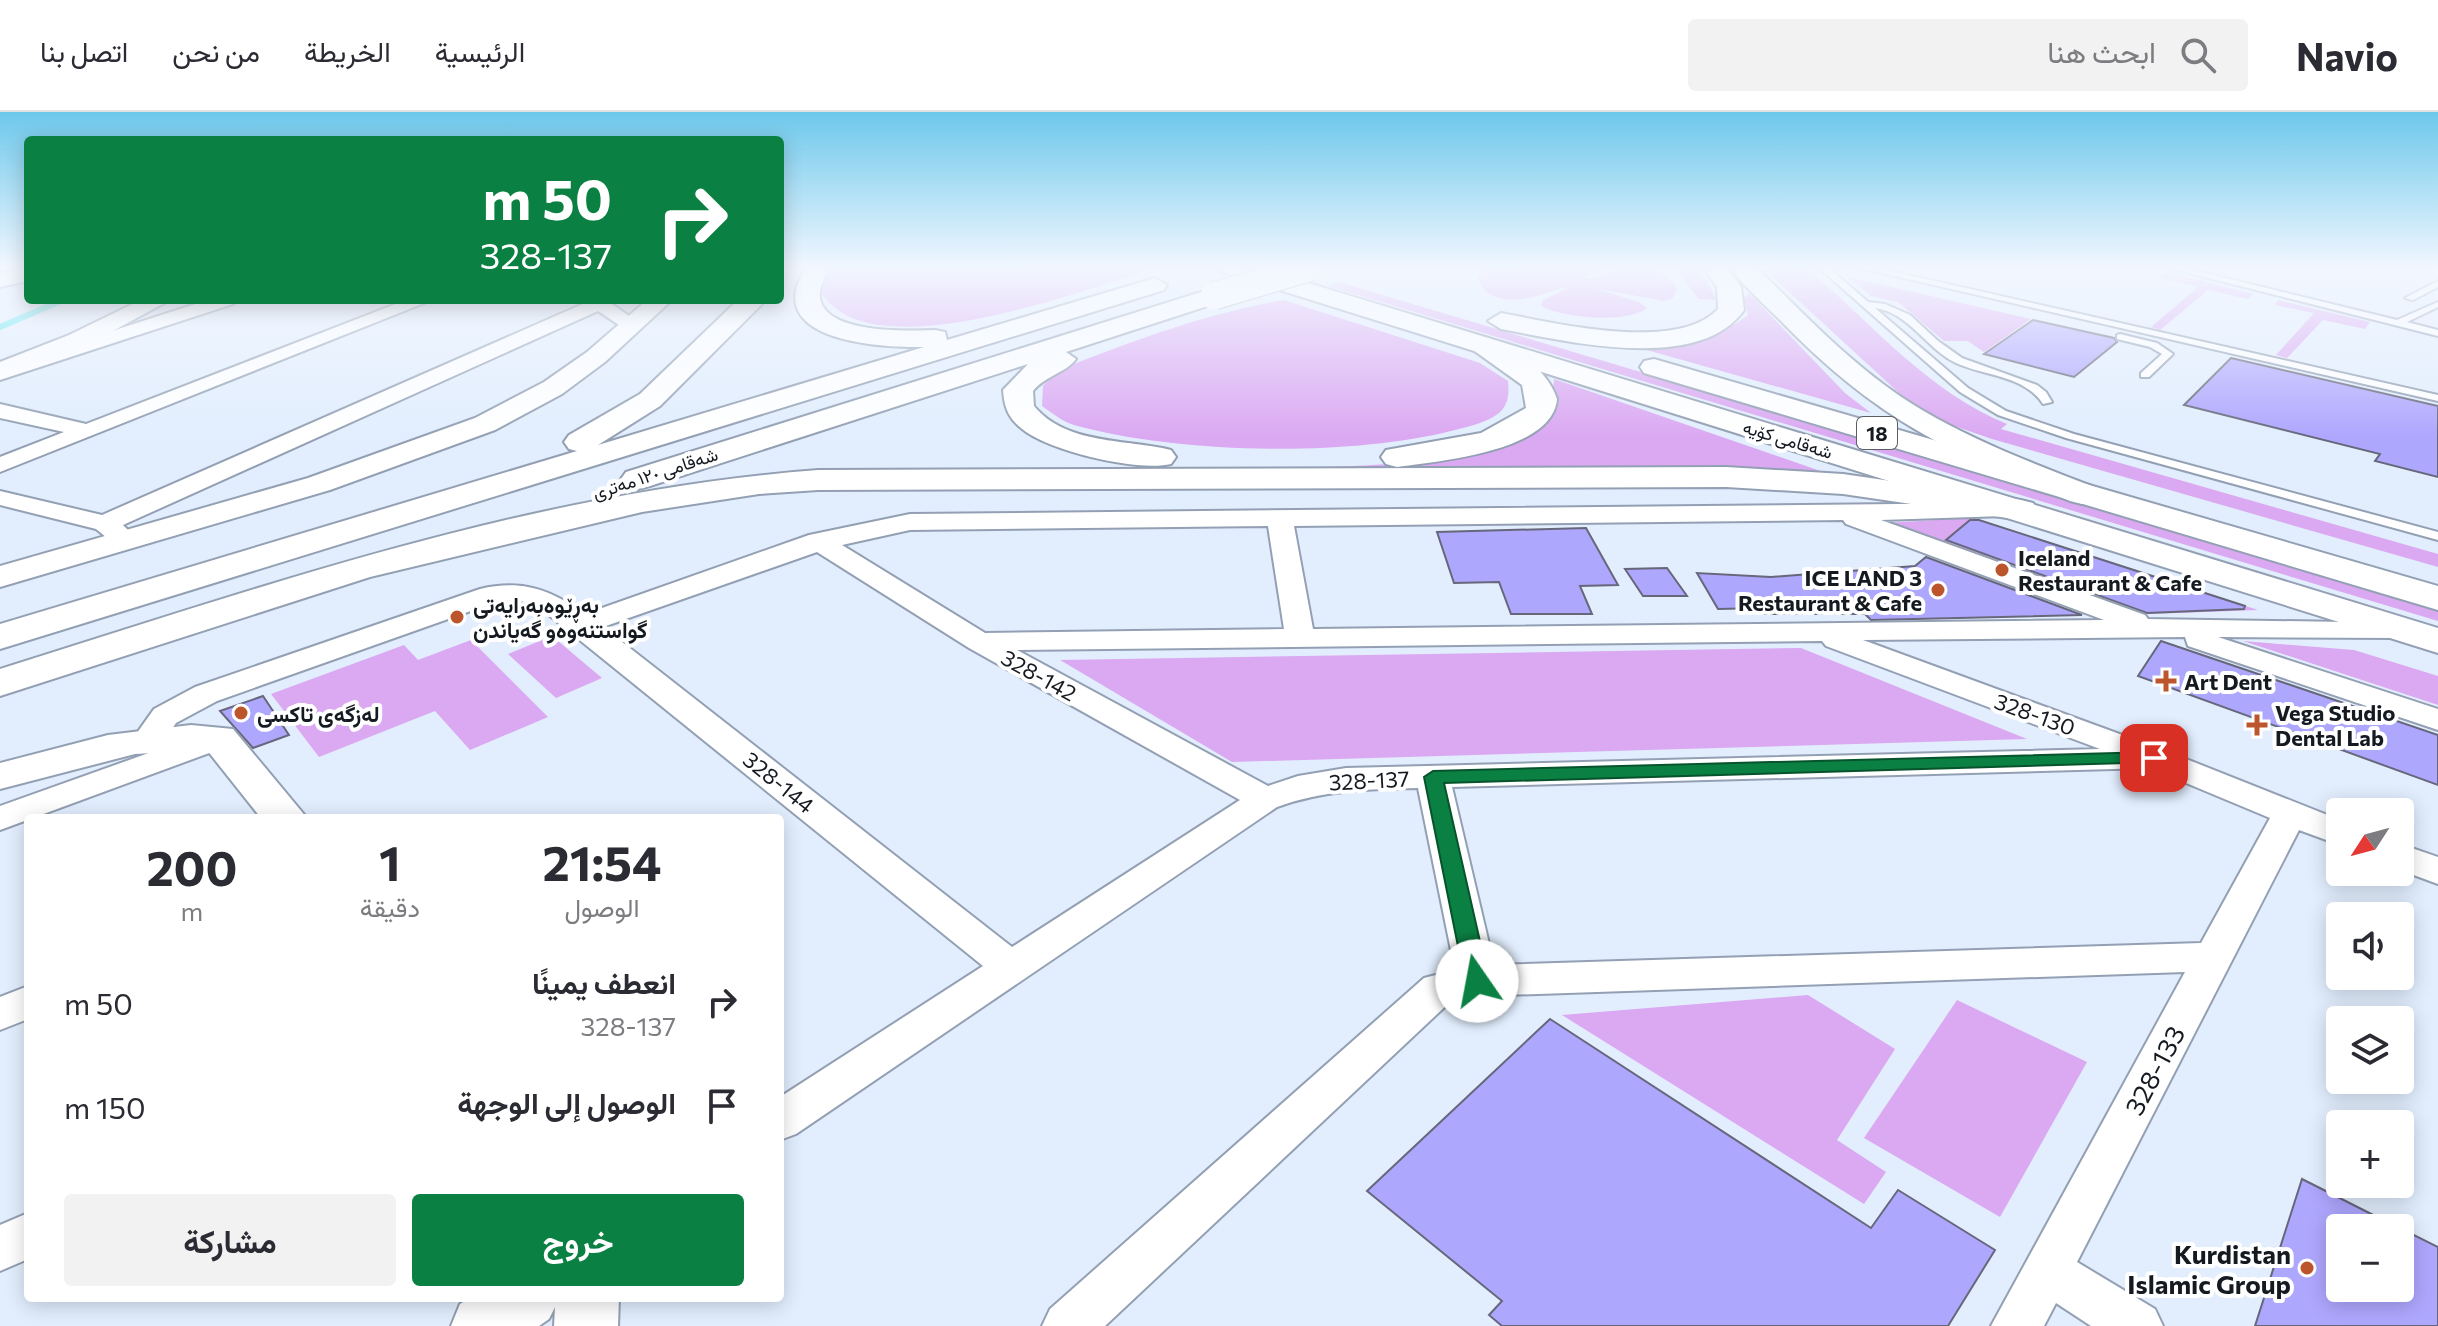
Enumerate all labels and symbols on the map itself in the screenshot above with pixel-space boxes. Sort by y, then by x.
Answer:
street label: شەقامی کۆیە [1740,415,1835,464]
road number: 18 [1857,417,1897,449]
street label: شەقامی ١٢٠ مەتری [590,442,721,505]
place label: Iceland Restaurant & Cafe [2018,544,2202,596]
marker: Iceland Restaurant & Cafe [1993,561,2011,579]
place label: ICE LAND 3 Restaurant & Cafe [1738,564,1922,616]
marker: ICE LAND 3 Restaurant & Cafe [1929,581,1947,599]
place label: بەڕێوەبەرایەتی گواستنەوەو گەیاندن [473,591,648,644]
marker: بەڕێوەبەرایەتی گواستنەوەو گەیاندن [448,608,466,626]
street label: 328-142 [997,643,1081,707]
place label: Art Dent [2184,668,2272,695]
marker: Art Dent [2155,670,2177,692]
street label: 328-130 [1991,687,2079,741]
place label: Vega Studio Dental Lab [2275,699,2395,751]
place label: لەزگەی تاکسی [257,700,380,728]
marker: لەزگەی تاکسی [232,704,250,722]
marker: Vega Studio Dental Lab [2246,714,2268,736]
pin [2120,724,2188,792]
street label: 328-144 [738,745,820,819]
street label: 328-137 [1328,764,1410,796]
north arrow [2326,798,2414,886]
position arrow [1435,939,1519,1023]
street label: 328-133 [2118,1020,2190,1120]
place label: Kurdistan Islamic Group [2127,1238,2291,1299]
marker: Kurdistan Islamic Group [2298,1259,2316,1277]

